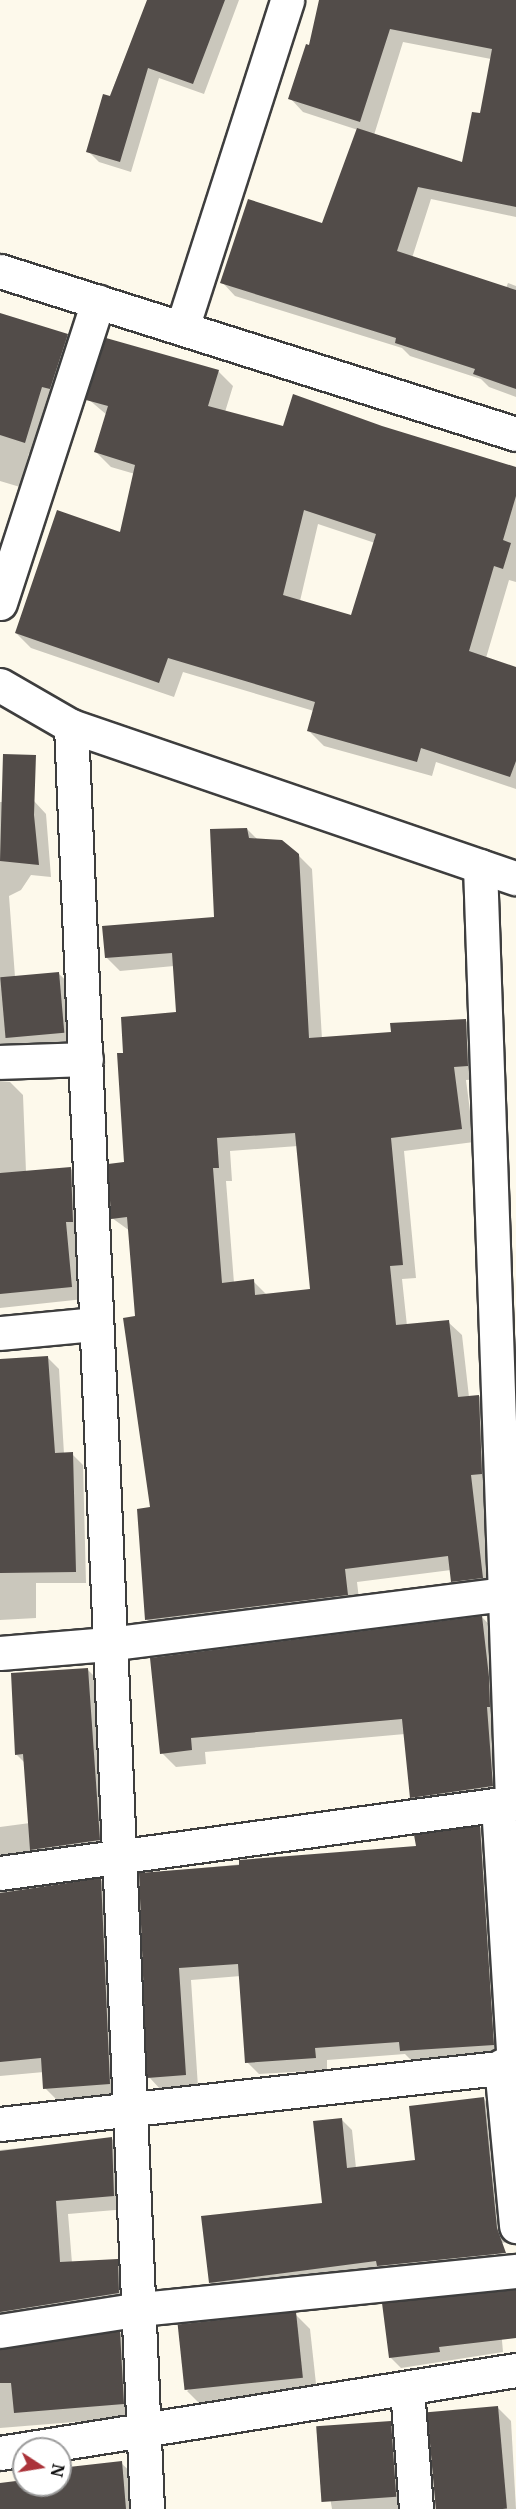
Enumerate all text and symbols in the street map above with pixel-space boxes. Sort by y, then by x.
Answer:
north arrow [12,2437,72,2497]
text: N [47,2462,69,2479]

